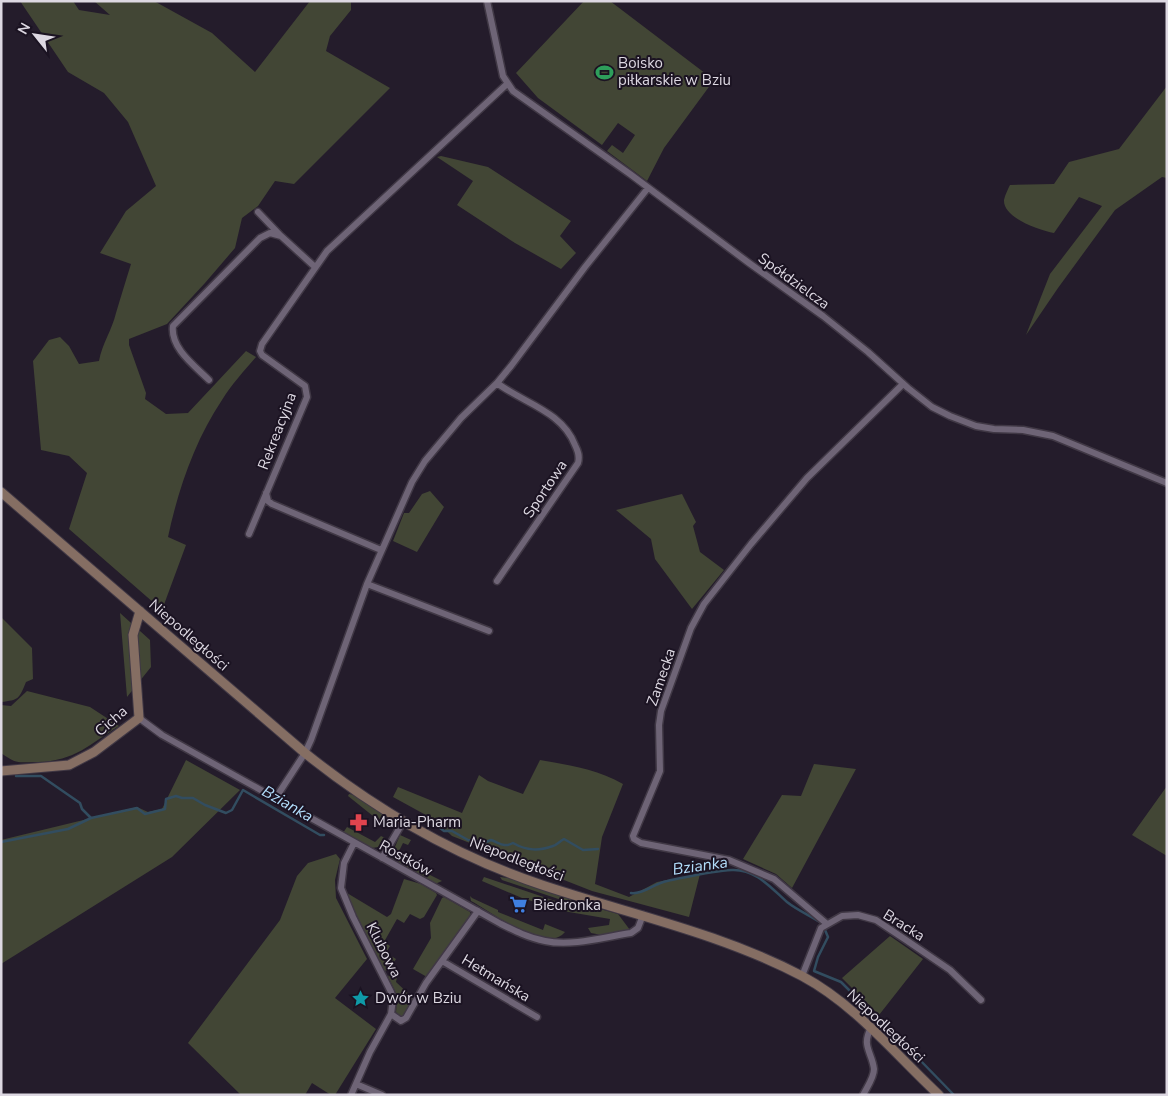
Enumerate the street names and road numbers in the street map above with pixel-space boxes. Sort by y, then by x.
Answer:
street label: Spółdzielcza [754,248,834,314]
street label: Rekreacyjna [253,389,301,473]
street label: Sportowa [518,456,572,522]
street label: Niepodległości [145,595,233,675]
street label: Zamecka [642,645,680,709]
street label: Cicha [90,701,132,741]
street label: Niepodległości [467,832,567,886]
street label: Rostków [375,835,437,881]
street label: Bracka [879,904,929,946]
street label: Klubowa [362,919,406,981]
street label: Hetmańska [458,950,534,1006]
street label: Niepodległości [843,985,929,1067]

